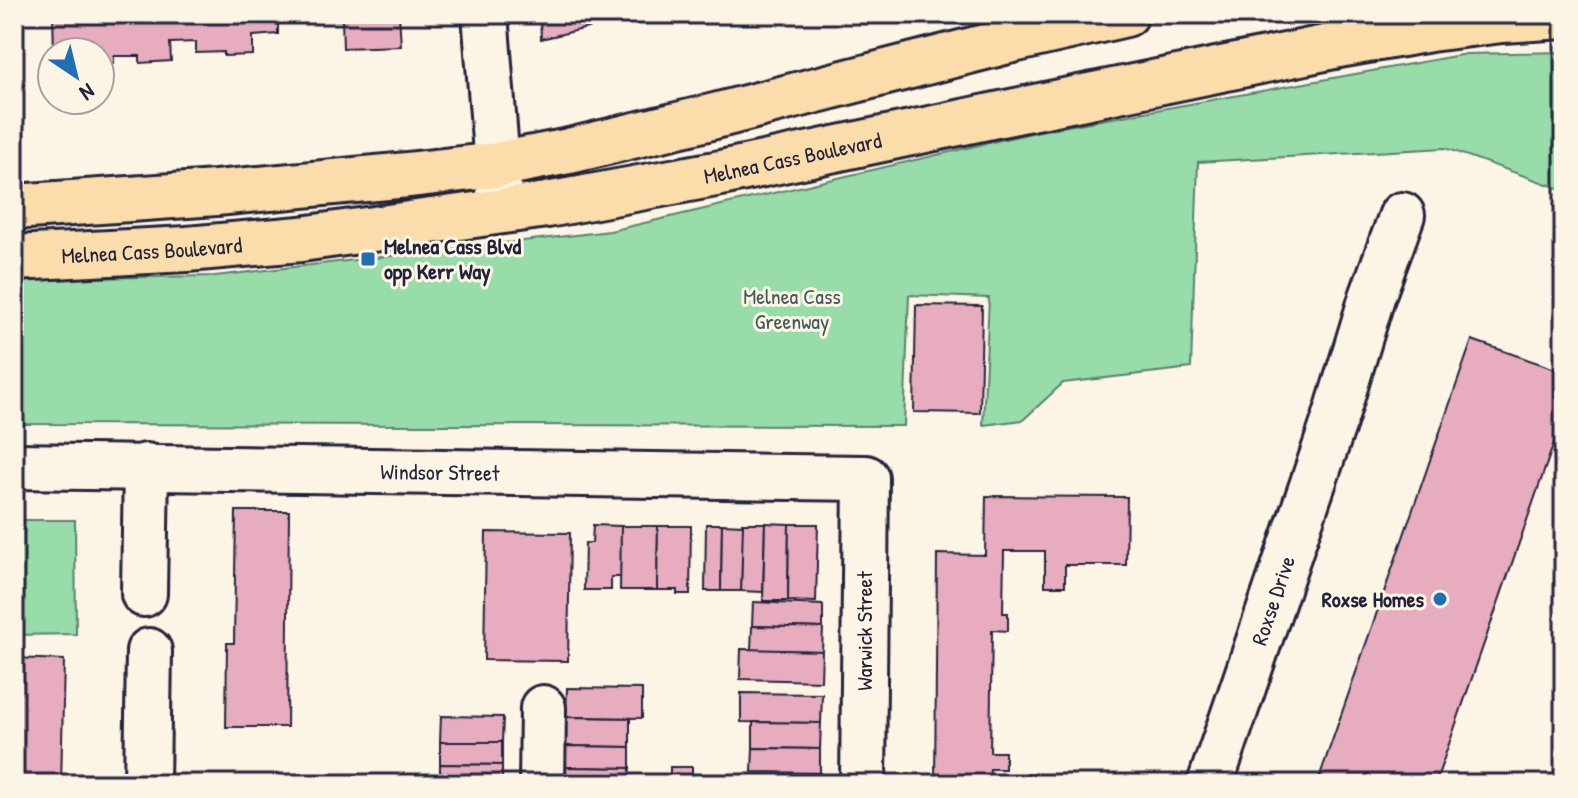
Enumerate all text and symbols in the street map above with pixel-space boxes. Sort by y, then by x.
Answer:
north arrow [36,36,116,116]
text: N [74,77,101,108]
street label: Melnea Cass Boulevard [701,125,884,191]
street label: Melnea Cass Boulevard [61,229,244,271]
place label: Melnea Cass Blvd opp Kerr Way [384,231,522,287]
marker: Melnea Cass Blvd opp Kerr Way [359,250,377,268]
park label: Melnea Cass Greenway [743,281,841,336]
street label: Windsor Street [380,456,500,488]
street label: Roxse Drive [1244,552,1302,649]
street label: Warwick Street [849,571,879,691]
place label: Roxse Homes [1322,584,1425,614]
marker: Roxse Homes [1431,590,1449,608]

